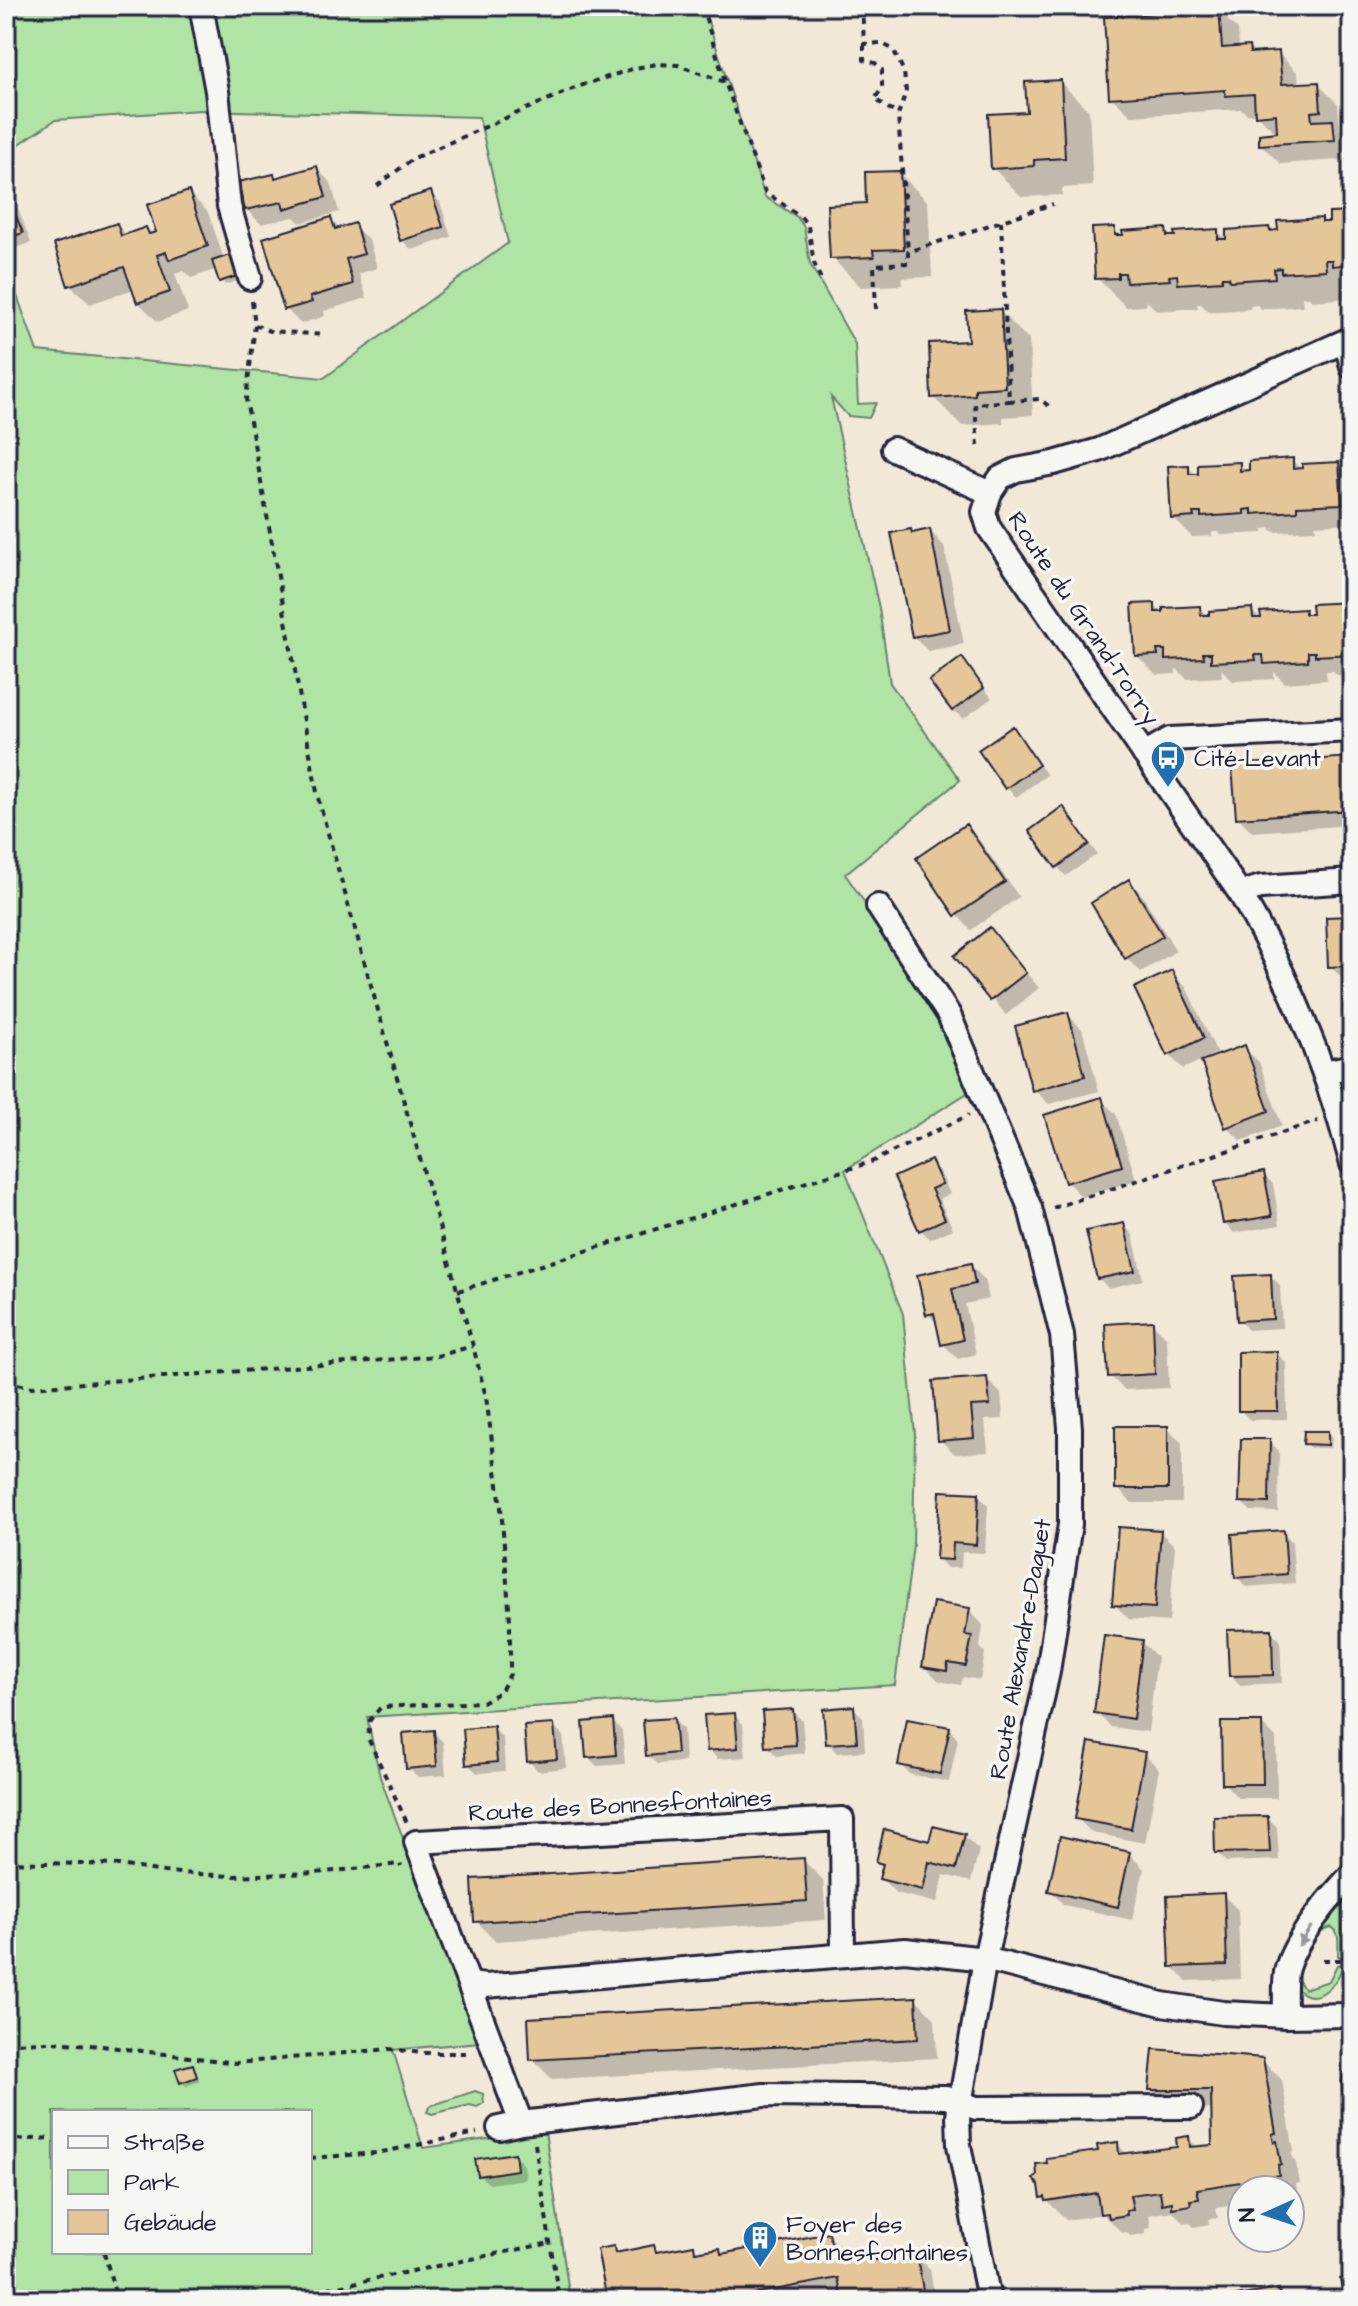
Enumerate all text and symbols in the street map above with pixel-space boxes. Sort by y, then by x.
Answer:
street label: Route du Grand-Torry [998,505,1167,733]
bus stop icon: Cité-Levant [1149,739,1187,789]
place label: Cité-Levant [1194,742,1321,776]
street label: Route Alexandre-Daguet [981,1516,1062,1782]
street label: Route des Bonnesfontaines [467,1781,773,1831]
one-way arrow [1298,1925,1313,1946]
legend [52,2110,312,2254]
text: Straße [124,2126,205,2160]
text: Park [124,2166,180,2200]
north arrow [1226,2174,1306,2254]
text: Gebäude [124,2206,217,2240]
text: N [1232,2207,1263,2223]
place label: Foyer des Bonnesfontaines [786,2208,968,2270]
building icon: Foyer des Bonnesfontaines [741,2219,779,2269]

